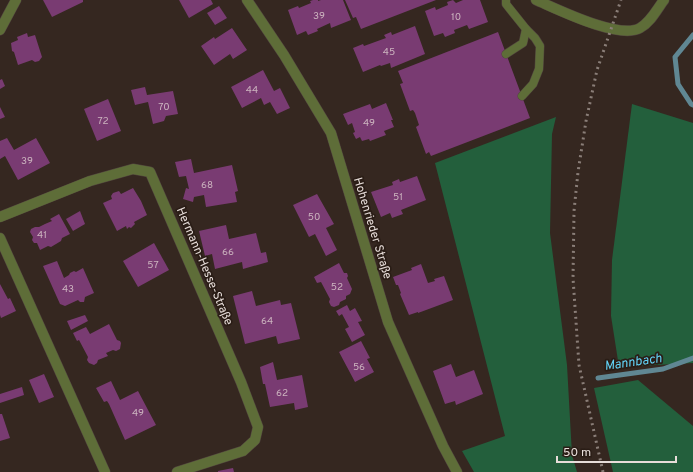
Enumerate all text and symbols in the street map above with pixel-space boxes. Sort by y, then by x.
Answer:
house number: 39 [313,10,325,23]
house number: 10 [451,11,461,24]
house number: 45 [383,46,395,59]
house number: 44 [246,84,258,97]
house number: 70 [158,101,170,114]
house number: 72 [97,115,109,128]
house number: 49 [363,117,375,130]
house number: 39 [21,155,33,168]
street label: Hohenrieder Straße [349,175,395,281]
house number: 68 [201,179,213,192]
house number: 51 [393,191,403,204]
street label: Hermann-Hesse-Straße [172,205,236,328]
house number: 50 [308,211,320,224]
house number: 41 [37,229,47,242]
house number: 66 [222,246,234,259]
house number: 57 [147,259,159,272]
house number: 52 [331,281,343,294]
house number: 43 [62,283,74,296]
house number: 64 [261,315,273,328]
water label: Mannbach [604,351,663,375]
house number: 56 [353,361,365,374]
house number: 62 [276,387,288,400]
house number: 49 [132,407,144,420]
scale bar [557,438,676,464]
text: 50 m [563,445,591,461]

